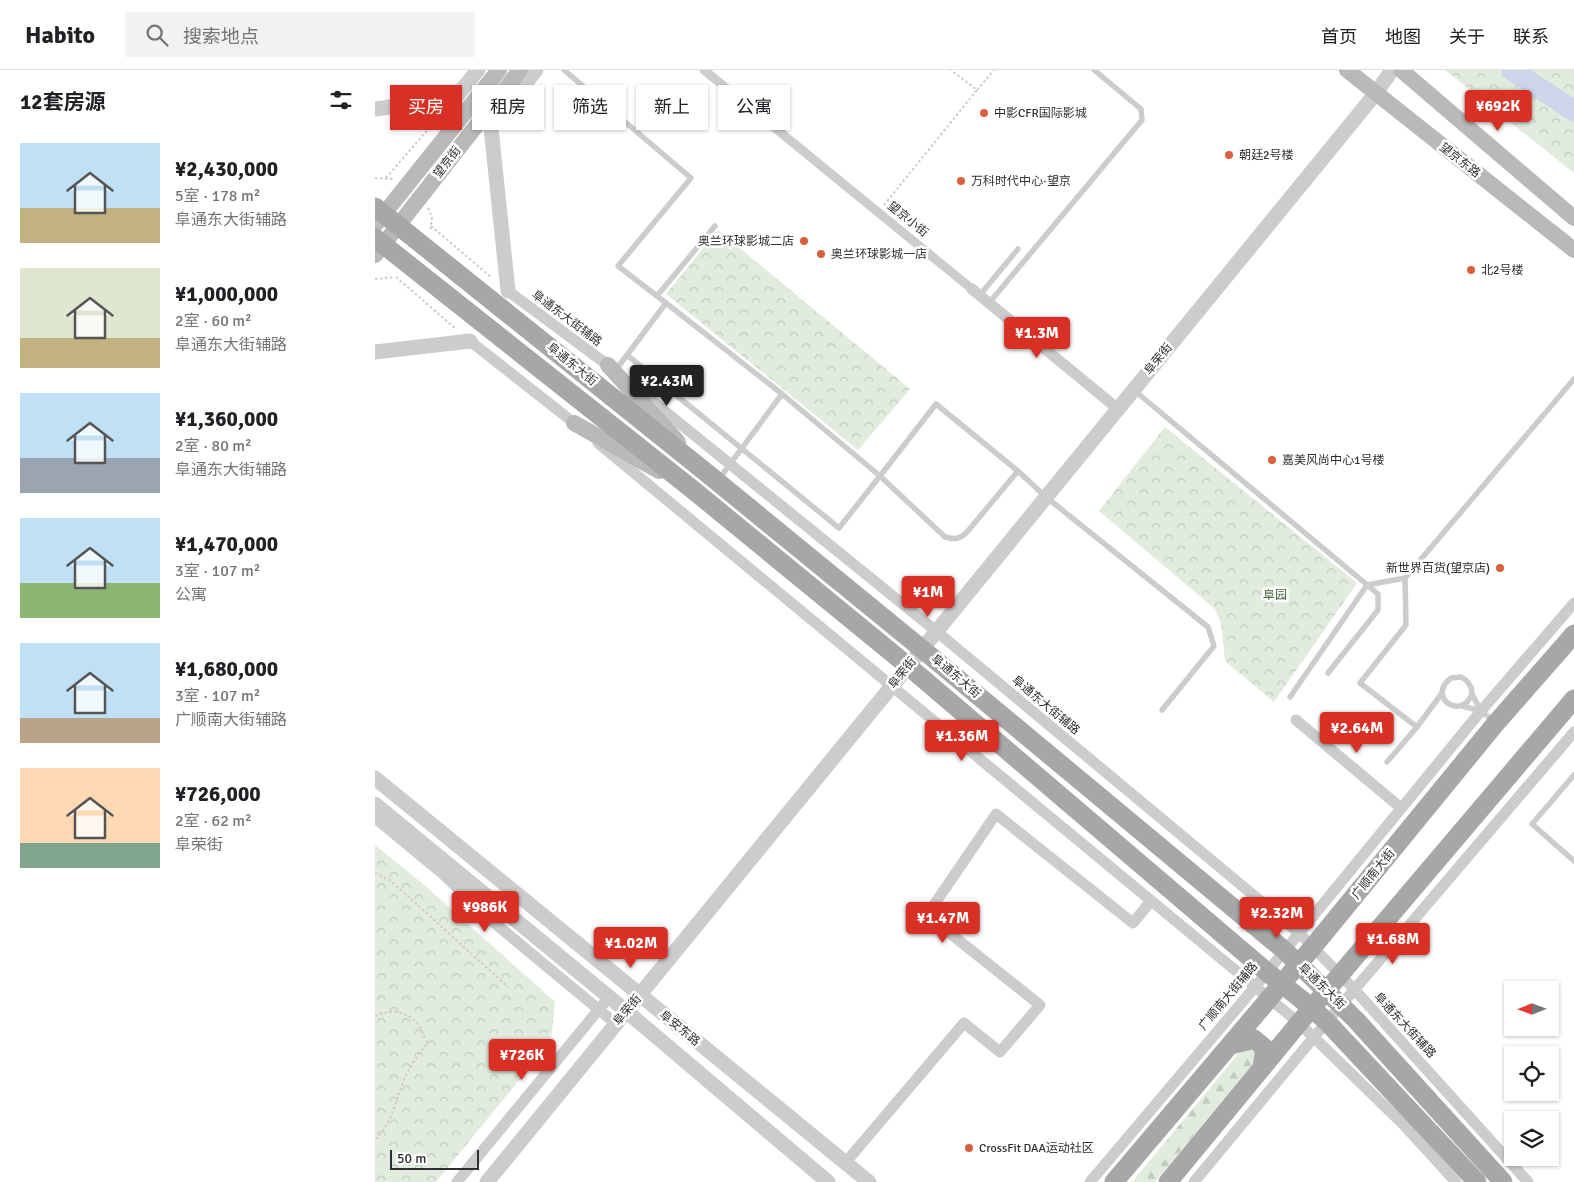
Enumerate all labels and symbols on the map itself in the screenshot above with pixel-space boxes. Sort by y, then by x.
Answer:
pin: ¥692K [1463,90,1533,132]
place label: 中影CFR国际影城 [994,106,1087,121]
marker: 中影CFR国际影城 [978,107,990,119]
street label: 望京东路 [1436,140,1483,181]
street label: 望京街 [430,144,464,181]
place label: 朝廷2号楼 [1239,148,1293,163]
marker: 朝廷2号楼 [1223,149,1235,161]
place label: 万科时代中心·望京 [971,174,1071,189]
marker: 万科时代中心·望京 [955,175,967,187]
street label: 望京小街 [884,198,931,240]
place label: 奥兰环球影城二店 [698,234,794,249]
marker: 奥兰环球影城二店 [798,235,810,247]
place label: 奥兰环球影城一店 [831,247,927,262]
marker: 奥兰环球影城一店 [815,248,827,260]
place label: 北2号楼 [1481,263,1523,278]
marker: 北2号楼 [1465,264,1477,276]
street label: 阜通东大街辅路 [529,287,605,350]
pin: ¥1.3M [1002,316,1072,359]
street label: 阜通东大街 [544,340,600,389]
street label: 阜荣街 [1141,341,1176,378]
pin: ¥2.43M [626,364,708,407]
place label: 嘉美风尚中心1号楼 [1282,453,1384,468]
marker: 嘉美风尚中心1号楼 [1266,454,1278,466]
place label: 新世界百货(望京店) [1386,561,1490,576]
marker: 新世界百货(望京店) [1494,562,1506,574]
pin: ¥1M [904,576,952,618]
park label: 阜园 [1263,588,1287,603]
street label: 阜通东大街 [928,651,983,701]
street label: 阜荣街 [885,655,920,692]
street label: 阜通东大街辅路 [1009,673,1083,738]
pin: ¥2.64M [1316,712,1398,754]
pin: ¥1.36M [921,720,1003,762]
street label: 广顺南大街 [1349,846,1398,902]
pin: ¥986K [450,890,520,933]
pin: ¥2.32M [1236,896,1318,939]
pin: ¥1.47M [902,902,984,944]
pin: ¥1.68M [1352,922,1434,965]
pin: ¥1.02M [590,926,672,969]
street label: 广顺南大街辅路 [1196,959,1261,1033]
street label: 阜通东大街 [1295,960,1348,1013]
north arrow [1504,981,1559,1036]
street label: 阜通东大街辅路 [1370,990,1439,1061]
street label: 阜荣街 [610,992,645,1029]
street label: 阜安东路 [656,1007,703,1049]
pin: ¥726K [487,1038,557,1081]
place label: CrossFit DAA运动社区 [979,1141,1094,1156]
marker: CrossFit DAA运动社区 [963,1142,975,1154]
scale bar [390,1147,479,1170]

